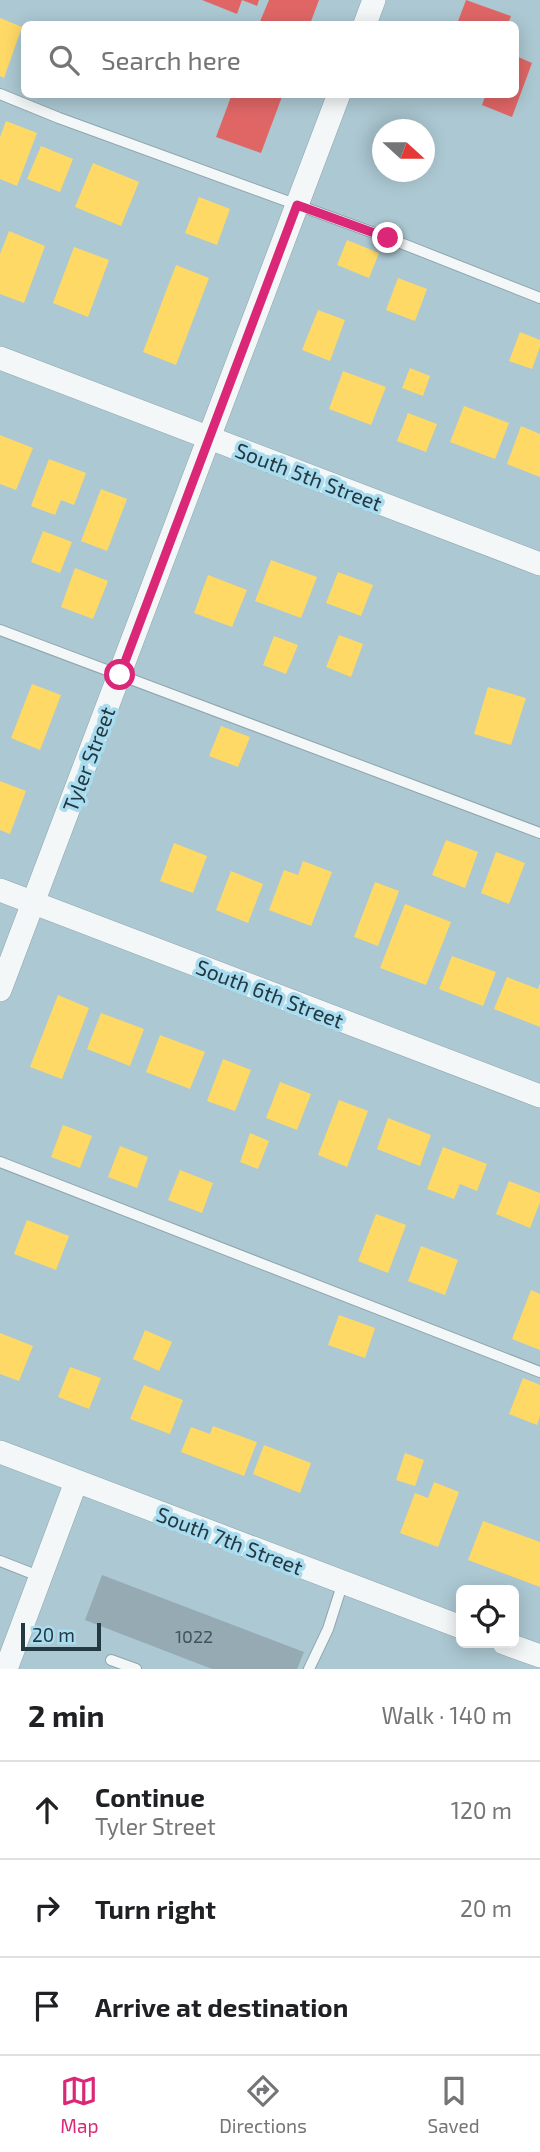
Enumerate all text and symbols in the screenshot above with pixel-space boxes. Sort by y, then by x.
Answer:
search box [21,21,519,98]
icon: search [45,41,83,79]
text: Search here [101,44,241,75]
north arrow [372,119,435,182]
route end [372,222,403,253]
street label: South 5th Street [232,437,386,515]
route start [104,659,135,690]
street label: Tyler Street [57,703,119,815]
street label: South 6th Street [193,953,347,1033]
street label: South 7th Street [153,1501,307,1579]
map controls [456,1585,519,1648]
button: locate [456,1585,519,1648]
scale bar [21,1620,102,1652]
text: 20 m [32,1623,75,1646]
house number: 1022 [175,1625,213,1647]
text: 2 min [28,1697,105,1733]
text: Walk · 140 m [381,1701,512,1729]
text: Continue [95,1781,205,1812]
icon: ahead [28,1791,66,1829]
text: 120 m [451,1796,512,1824]
text: Tyler Street [95,1812,216,1840]
icon: right [28,1889,66,1927]
text: Turn right [95,1893,216,1924]
text: 20 m [460,1894,512,1922]
icon: arrive [28,1987,66,2025]
text: Arrive at destination [95,1991,348,2022]
tab: Map [60,2072,98,2137]
tab: Directions [219,2072,307,2137]
tab: Saved [427,2072,480,2137]

